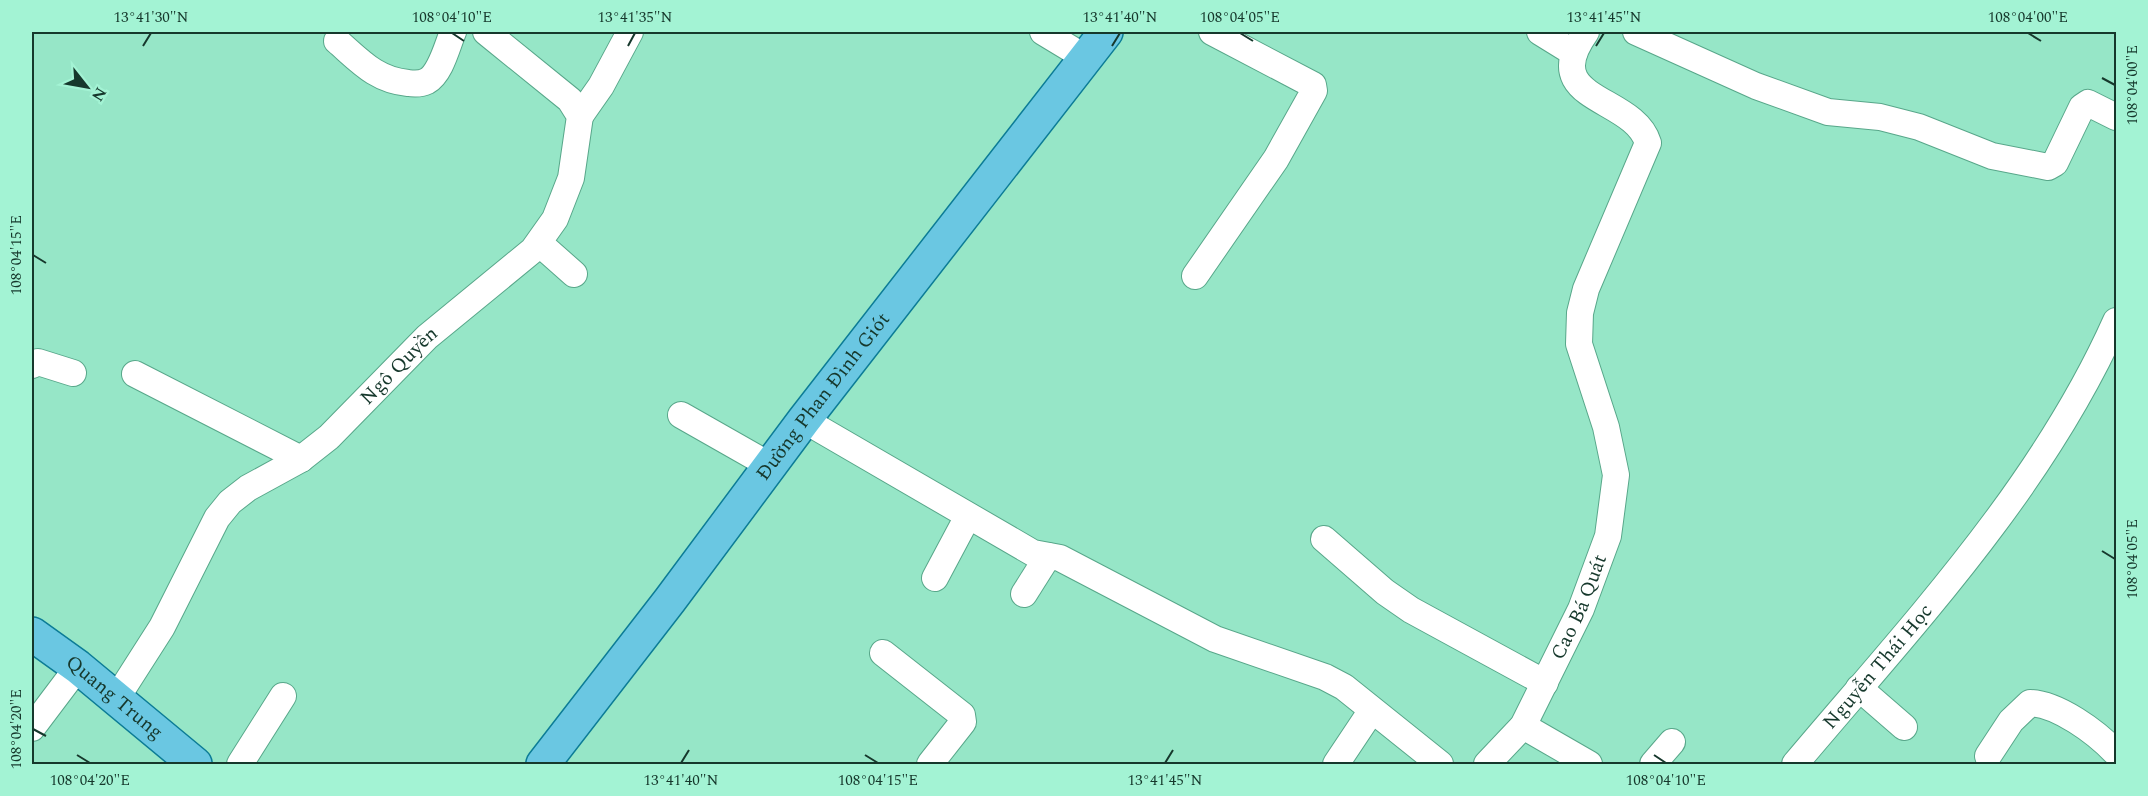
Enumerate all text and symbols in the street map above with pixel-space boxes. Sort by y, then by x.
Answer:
text: 13°41'30"N [114,6,189,29]
text: 108°04'10"E [412,6,492,29]
text: 13°41'35"N [598,6,673,29]
text: 13°41'40"N [1083,6,1158,29]
text: 108°04'05"E [1200,6,1280,29]
text: 13°41'45"N [1567,6,1642,29]
text: 108°04'00"E [1988,6,2068,29]
text: 108°04'00"E [2121,45,2144,125]
north arrow [57,57,117,117]
text: N [85,82,113,106]
text: 108°04'15"E [5,215,28,295]
street label: Đường Phan Đình Giót [749,306,897,487]
street label: Ngô Quyền [353,319,445,412]
text: 108°04'05"E [2121,519,2144,599]
street label: Cao Bá Quát [1543,550,1615,665]
street label: Nguyễn Thái Học [1816,597,1940,736]
street label: Quang Trung [59,648,170,747]
text: 108°04'20"E [5,689,28,769]
text: 108°04'20"E [50,769,130,792]
text: 13°41'40"N [644,769,719,792]
text: 108°04'15"E [838,769,918,792]
text: 13°41'45"N [1128,769,1203,792]
text: 108°04'10"E [1626,769,1706,792]

